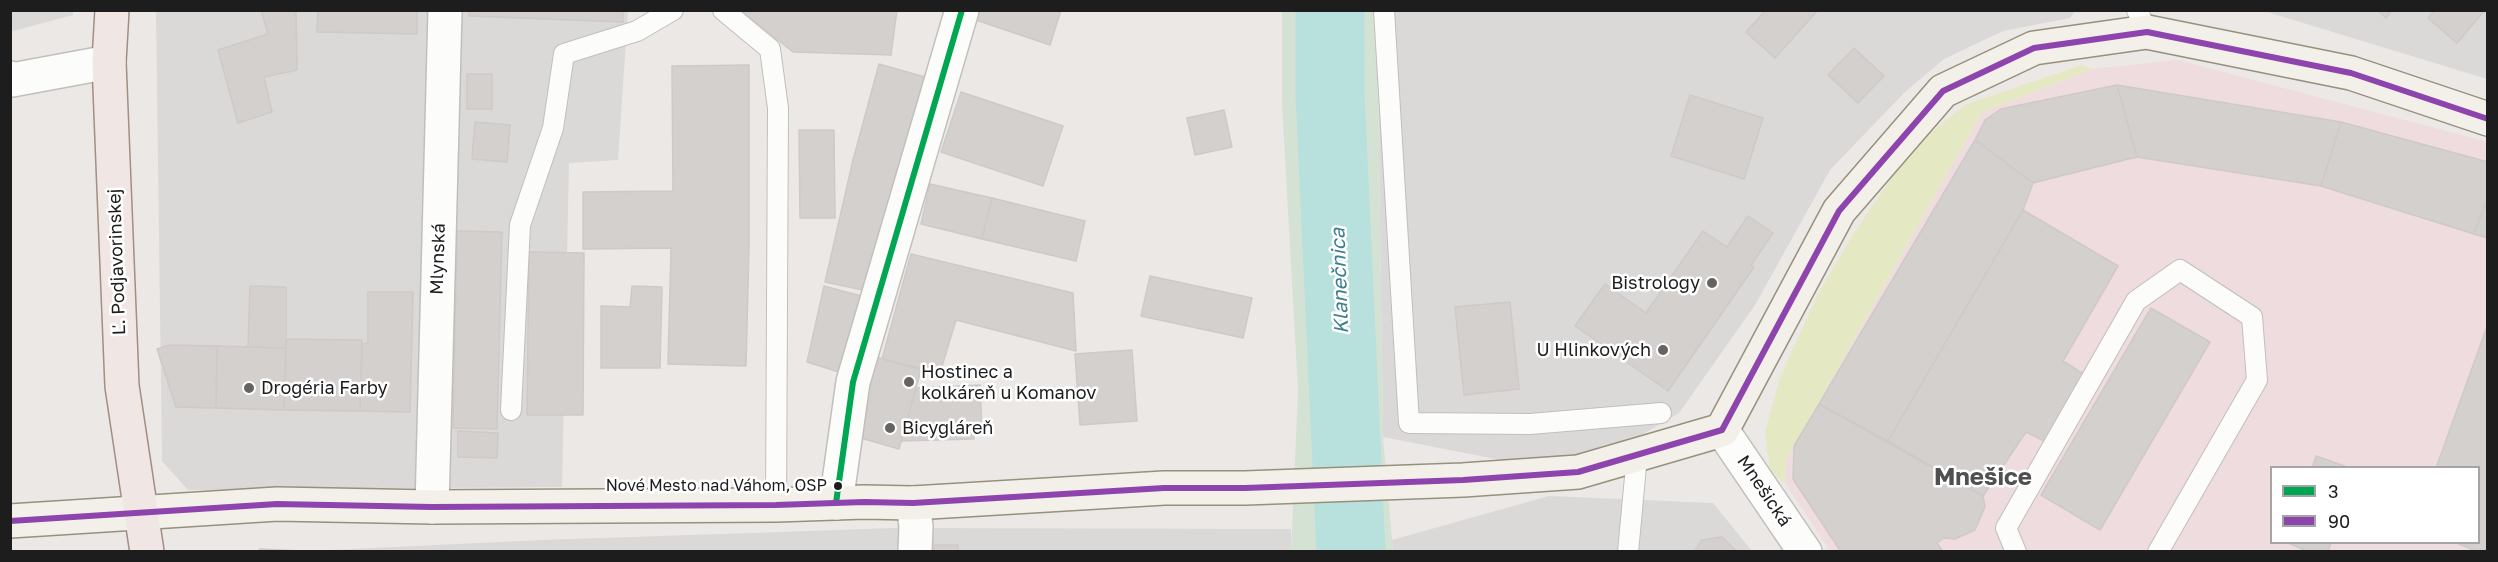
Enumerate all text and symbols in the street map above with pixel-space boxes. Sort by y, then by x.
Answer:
street label: Ľ. Podjavorinskej [104,188,130,336]
street label: Mlynská [426,223,450,295]
water label: Klanečnica [1326,228,1354,334]
place label: Bistrology [1611,272,1700,294]
marker: Bistrology [1705,276,1719,290]
place label: U Hlinkových [1537,339,1651,361]
marker: U Hlinkových [1656,343,1670,357]
place label: Hostinec a kolkáreň u Komanov [921,361,1096,404]
marker: Hostinec a kolkáreň u Komanov [902,375,916,389]
place label: Drogéria Farby [261,377,388,399]
marker: Drogéria Farby [242,381,256,395]
place label: Bicygláreň [902,417,993,439]
marker: Bicygláreň [883,421,897,435]
street label: Mnešická [1732,451,1796,531]
district label: Mnešice [1934,463,2032,491]
legend [2270,466,2480,544]
place label: Nové Mesto nad Váhom, OSP [606,476,827,496]
marker: Nové Mesto nad Váhom, OSP [832,480,844,492]
text: 3 [2328,480,2339,502]
text: 90 [2328,510,2350,532]

